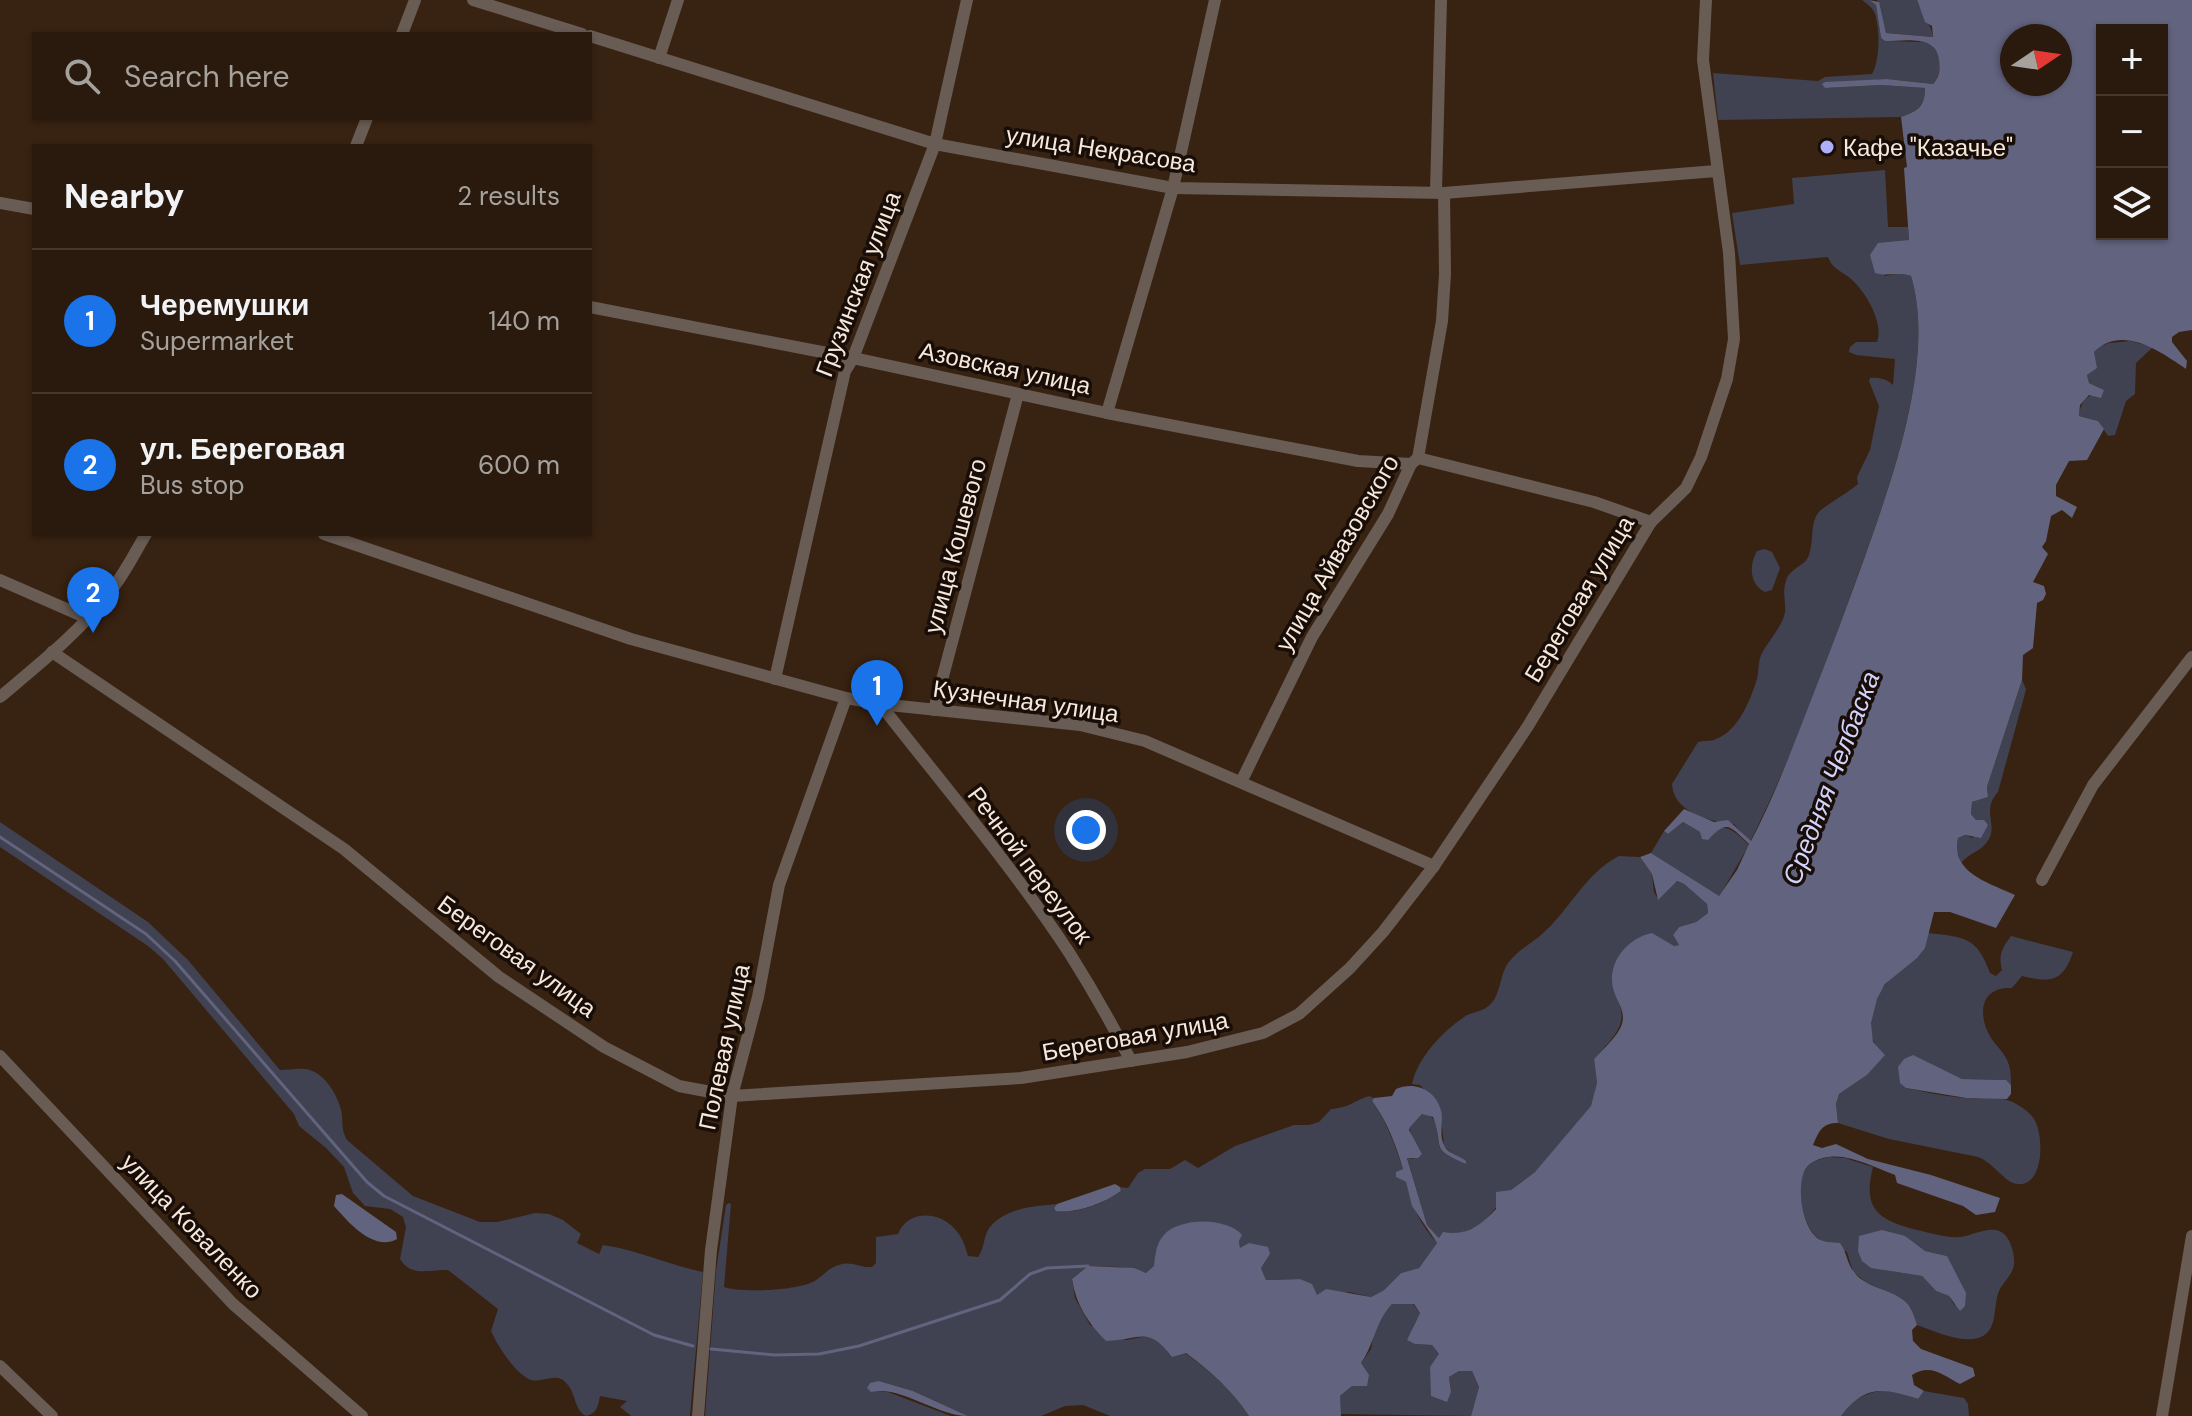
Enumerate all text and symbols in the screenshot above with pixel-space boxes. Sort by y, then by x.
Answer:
north arrow [2000,24,2072,96]
map controls [2096,24,2168,240]
button: + [2096,24,2168,96]
search box [32,32,592,120]
icon: search [60,54,104,98]
text: Search here [124,57,290,96]
button: − [2096,96,2168,168]
street label: улица Некрасова [1004,119,1199,179]
place label: Кафе "Казачье" [1843,132,2013,163]
marker: Кафе "Казачье" [1818,138,1836,156]
button: layers [2096,168,2168,240]
text: Nearby [64,174,184,219]
text: 2 results [457,179,560,213]
street label: Грузинская улица [808,186,908,381]
text: Черемушки [140,285,309,324]
text: 1 [85,304,95,338]
text: 140 m [488,304,560,338]
text: Supermarket [140,324,294,358]
street label: Азовская улица [917,335,1094,401]
text: ул. Береговая [140,429,346,468]
text: 2 [82,448,98,482]
text: 600 m [478,448,560,482]
street label: улица Айвазовского [1268,449,1406,657]
street label: улица Кошевого [917,455,993,637]
text: Bus stop [140,468,245,502]
street label: Береговая улица [1517,510,1641,688]
pin: 2 [67,567,119,633]
pin: 1 [851,660,903,726]
water label: Средняя Челбаска [1775,667,1887,889]
street label: Кузнечная улица [931,673,1122,729]
street label: Речной переулок [961,780,1099,950]
your location [1066,810,1106,850]
street label: Береговая улица [432,888,603,1024]
street label: Полевая улица [691,961,757,1133]
street label: Береговая улица [1039,1004,1231,1068]
street label: улица Коваленко [115,1147,269,1305]

